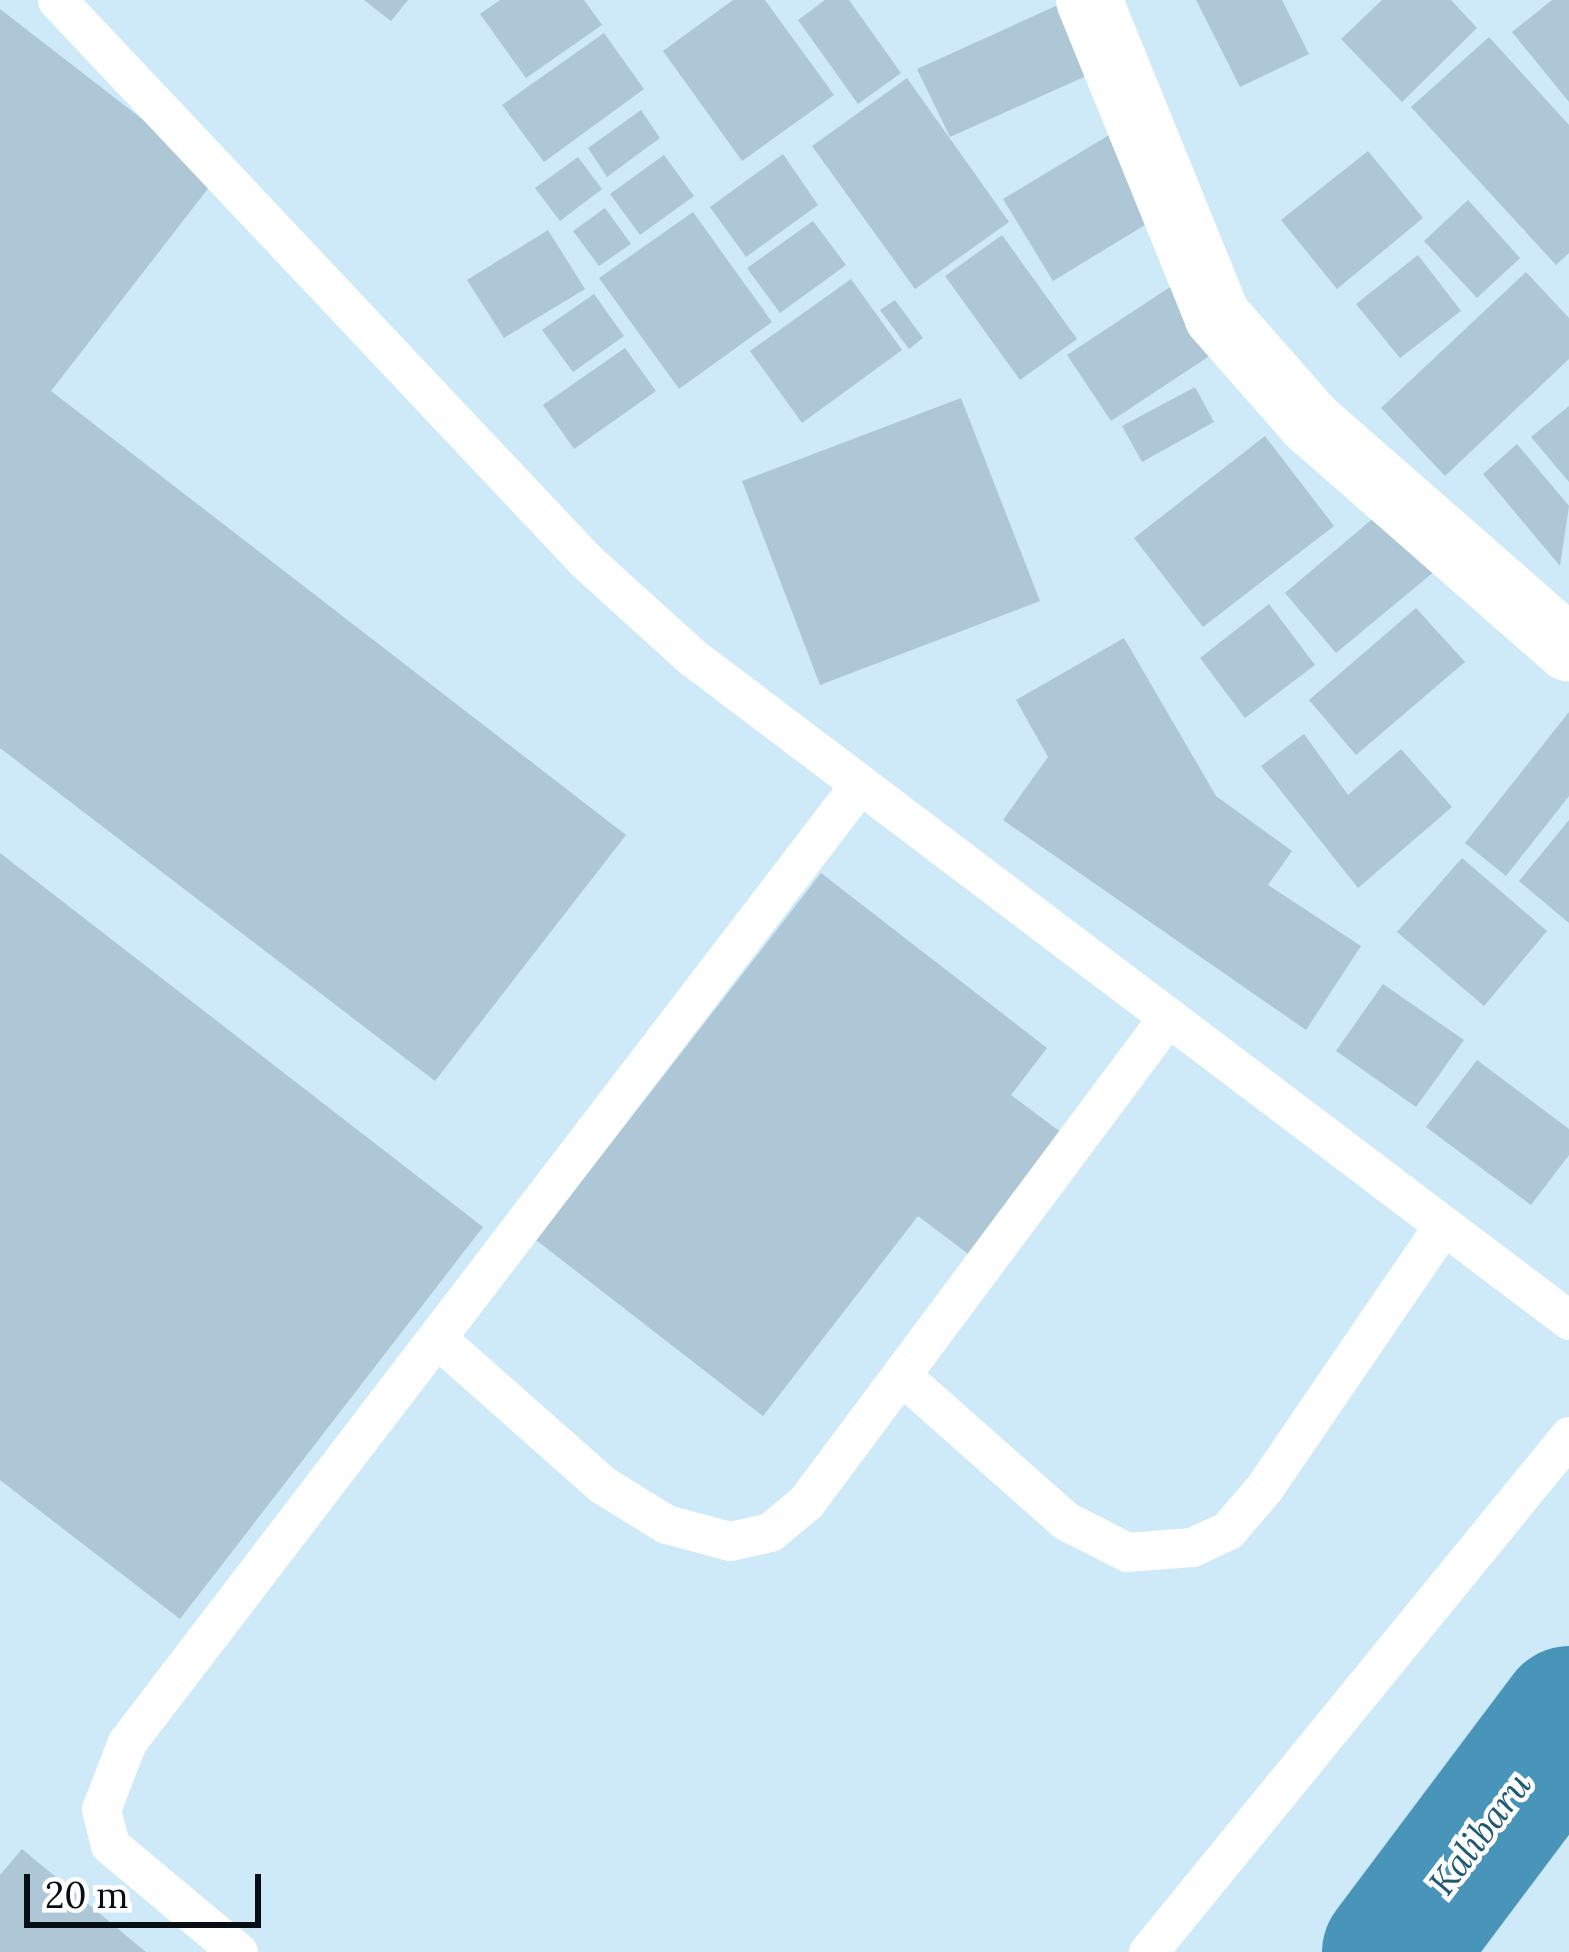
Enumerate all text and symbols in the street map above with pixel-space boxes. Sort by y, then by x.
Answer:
water label: Kalibaru [1420,1765,1540,1903]
scale bar [30,1850,267,1924]
text: 20 m [45,1872,128,1918]

